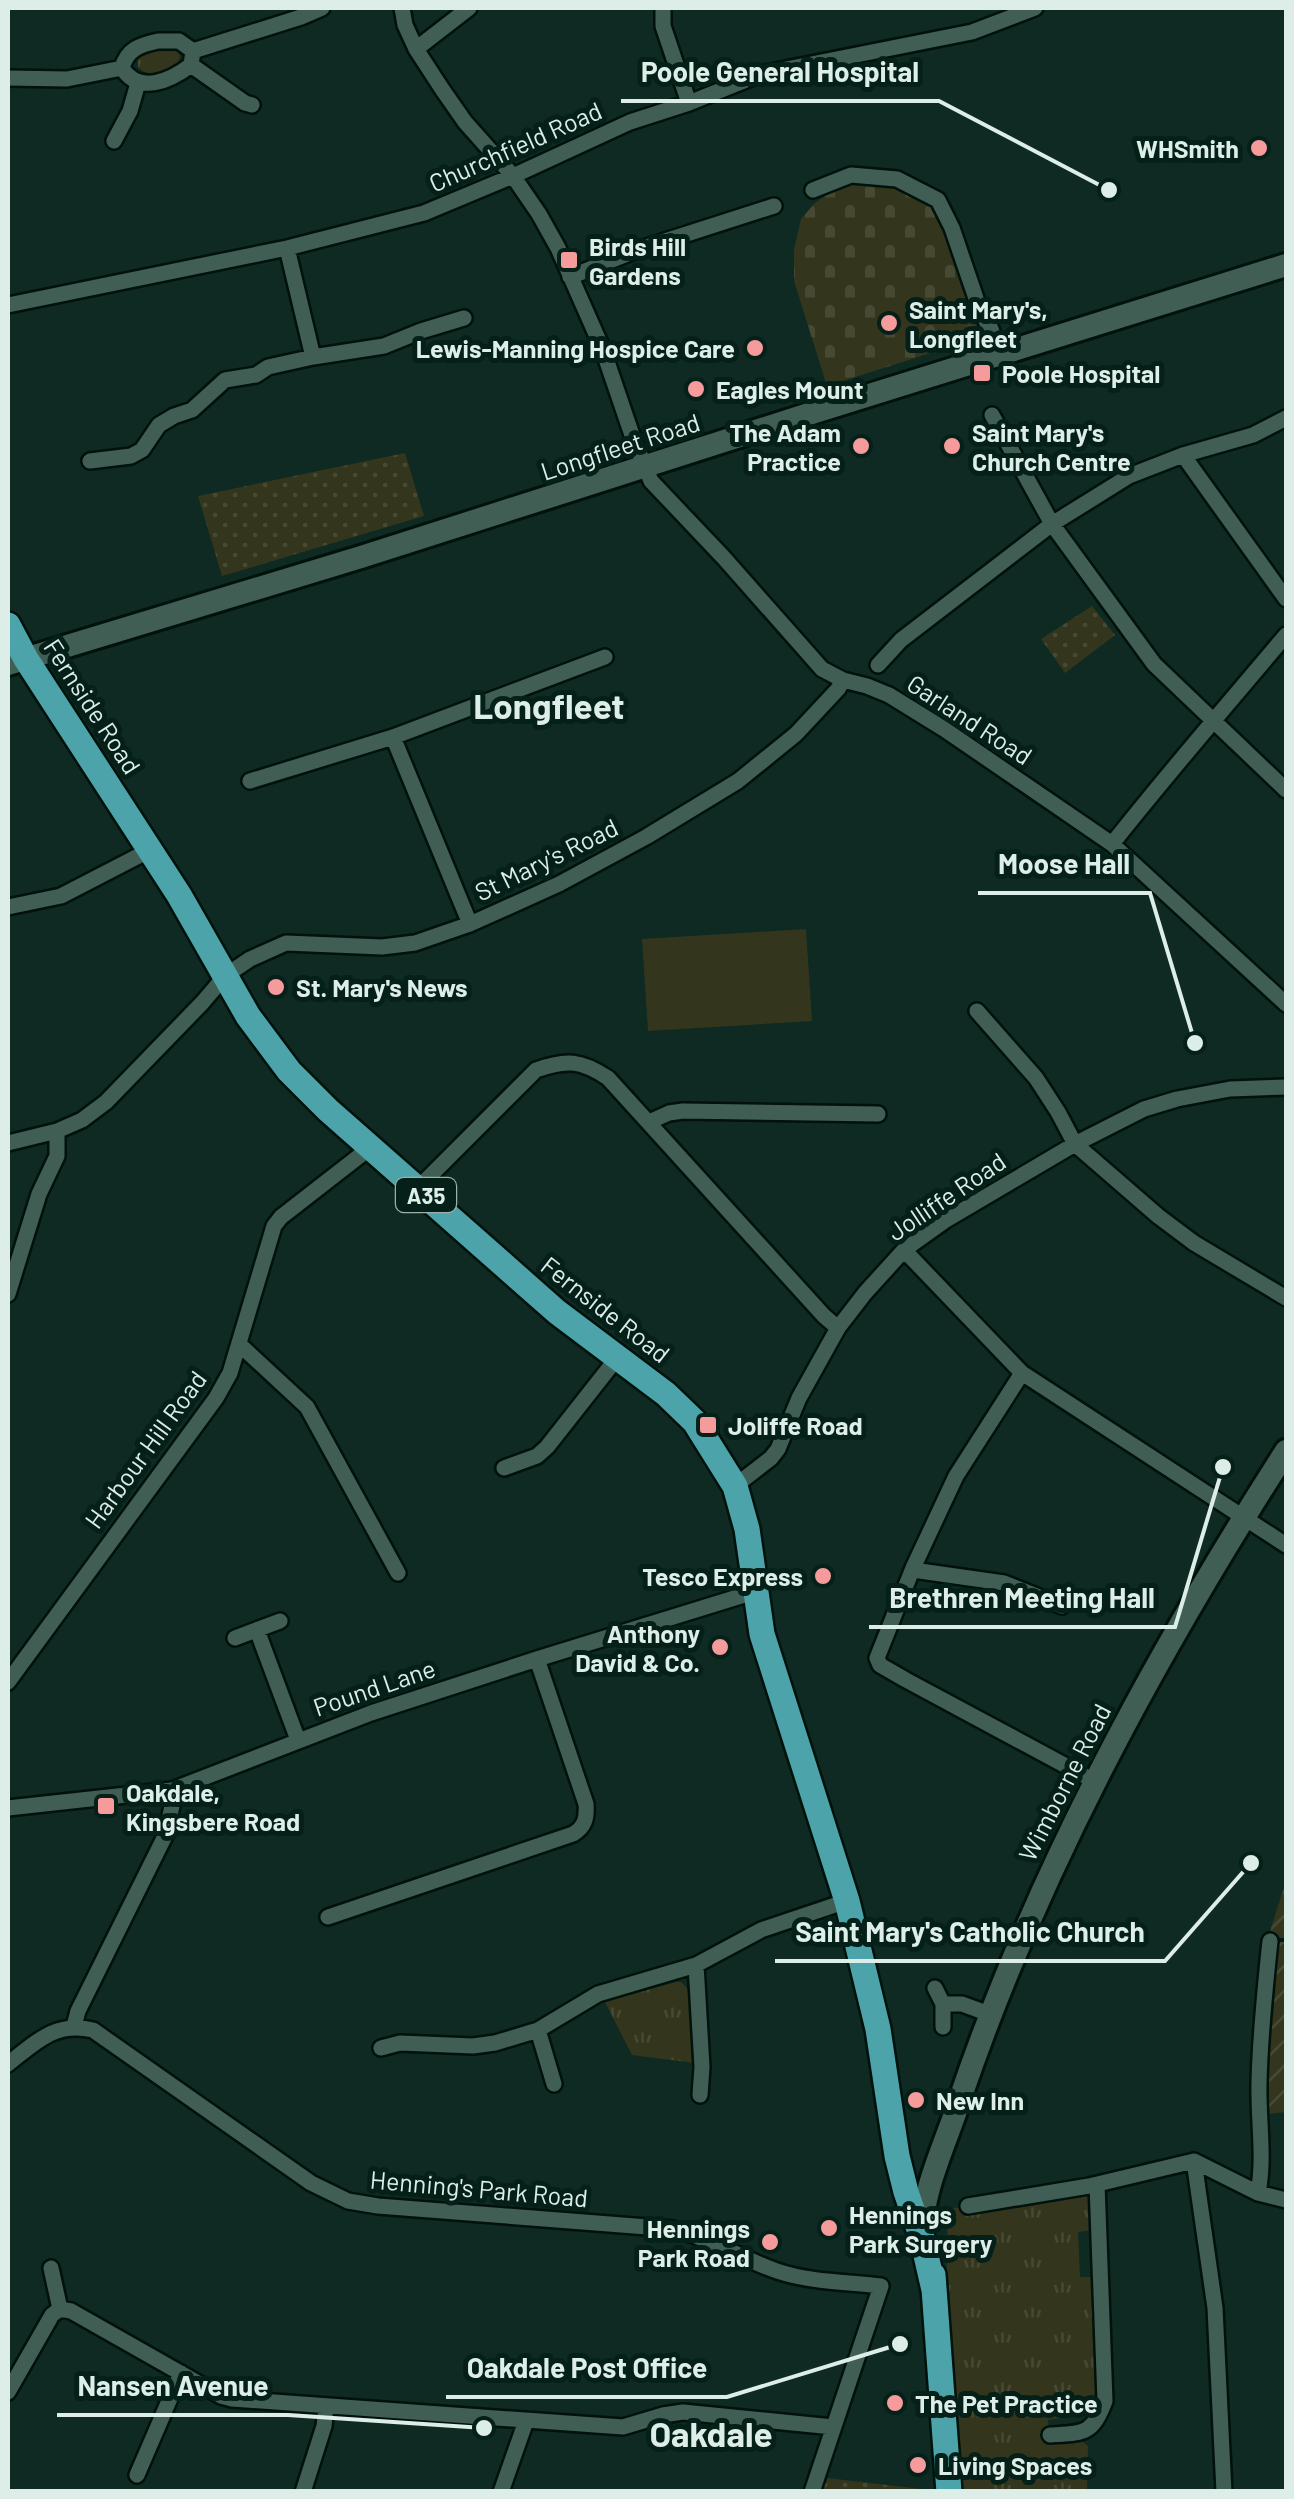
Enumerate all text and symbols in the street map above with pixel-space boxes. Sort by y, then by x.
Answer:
callout: Poole General Hospital [621,43,939,101]
text: Poole General Hospital [641,54,919,88]
street label: Churchfield Road [424,95,606,197]
place label: WHSmith [1136,133,1239,163]
marker: WHSmith [1248,137,1270,159]
place label: Birds Hill Gardens [589,231,686,290]
marker: Birds Hill Gardens [558,249,580,271]
place label: Saint Mary's, Longfleet [909,294,1048,353]
marker: Saint Mary's, Longfleet [878,312,900,334]
place label: Lewis-Manning Hospice Care [416,333,735,363]
marker: Lewis-Manning Hospice Care [744,337,766,359]
place label: Poole Hospital [1002,358,1160,388]
marker: Poole Hospital [971,362,993,384]
place label: Eagles Mount [716,374,863,404]
marker: Eagles Mount [685,378,707,400]
street label: Longfleet Road [537,406,703,486]
place label: The Adam Practice [730,417,841,476]
place label: Saint Mary's Church Centre [972,417,1131,476]
marker: The Adam Practice [850,435,872,457]
marker: Saint Mary's Church Centre [941,435,963,457]
street label: Fernside Road [38,633,148,779]
street label: Garland Road [902,668,1038,770]
district label: Longfleet [473,684,625,726]
street label: St Mary's Road [469,811,623,907]
callout: Moose Hall [978,835,1150,893]
text: Moose Hall [998,846,1130,880]
place label: St. Mary's News [296,972,468,1002]
marker: St. Mary's News [265,976,287,998]
street label: Jolliffe Road [881,1145,1011,1247]
road number: A35 [396,1178,456,1212]
street label: Fernside Road [536,1250,676,1368]
street label: Harbour Hill Road [78,1364,212,1534]
place label: Joliffe Road [728,1410,863,1440]
marker: Joliffe Road [697,1414,719,1436]
place label: Tesco Express [642,1561,803,1591]
marker: Tesco Express [812,1565,834,1587]
callout: Brethren Meeting Hall [869,1569,1175,1627]
text: Brethren Meeting Hall [889,1580,1155,1614]
place label: Anthony David & Co. [575,1618,700,1677]
marker: Anthony David & Co. [709,1636,731,1658]
street label: Pound Lane [309,1652,439,1722]
street label: Wimborne Road [1012,1699,1116,1865]
place label: Oakdale, Kingsbere Road [126,1777,300,1836]
marker: Oakdale, Kingsbere Road [95,1795,117,1817]
callout: Saint Mary's Catholic Church [775,1903,1165,1961]
text: Saint Mary's Catholic Church [795,1914,1145,1948]
place label: New Inn [936,2085,1024,2115]
marker: New Inn [905,2089,927,2111]
street label: Henning's Park Road [369,2164,589,2212]
place label: Hennings Park Surgery [849,2199,993,2258]
place label: Hennings Park Road [638,2213,750,2272]
marker: Hennings Park Surgery [818,2217,840,2239]
marker: Hennings Park Road [759,2231,781,2253]
callout: Oakdale Post Office [446,2339,727,2397]
text: Oakdale Post Office [467,2350,707,2384]
callout: Nansen Avenue [57,2357,288,2415]
text: Nansen Avenue [77,2368,269,2402]
place label: The Pet Practice [915,2388,1098,2418]
marker: The Pet Practice [884,2392,906,2414]
district label: Oakdale [649,2412,773,2454]
place label: Living Spaces [938,2450,1092,2480]
marker: Living Spaces [907,2454,929,2476]

